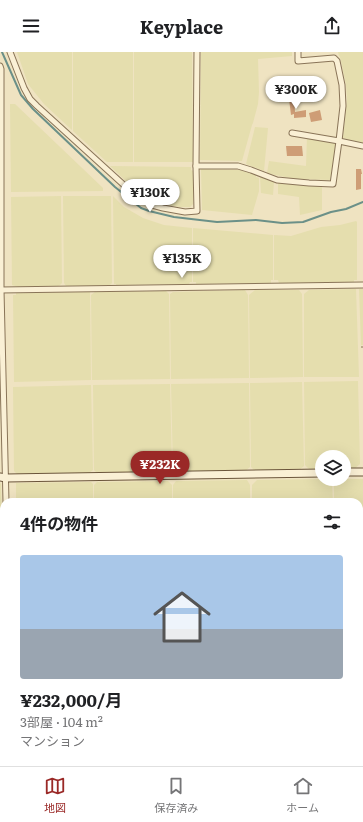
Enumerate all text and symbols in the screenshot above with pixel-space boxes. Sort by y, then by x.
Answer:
text: Keyplace [140,13,223,40]
icon: menu [20,15,42,37]
icon: share [321,15,343,37]
pin: ¥300K [268,76,324,110]
text: ¥300K [274,79,318,98]
pin: ¥130K [122,179,178,213]
text: ¥130K [130,182,170,201]
pin: ¥135K [154,245,210,279]
text: ¥135K [162,248,202,267]
map controls [315,450,351,486]
button: layers [315,450,351,486]
pin: ¥232K [132,451,188,485]
text: ¥232K [140,454,180,473]
text: 4件の物件 [20,510,98,535]
icon: filters [321,511,343,533]
icon: home [146,581,218,653]
text: ¥232,000/月 [20,687,122,712]
text: 3部屋 · 104 m² [20,712,103,731]
text: マンション [20,731,85,750]
tab: 地図 [44,775,66,815]
tab: 保存済み [154,775,198,815]
tab: ホーム [286,775,319,815]

